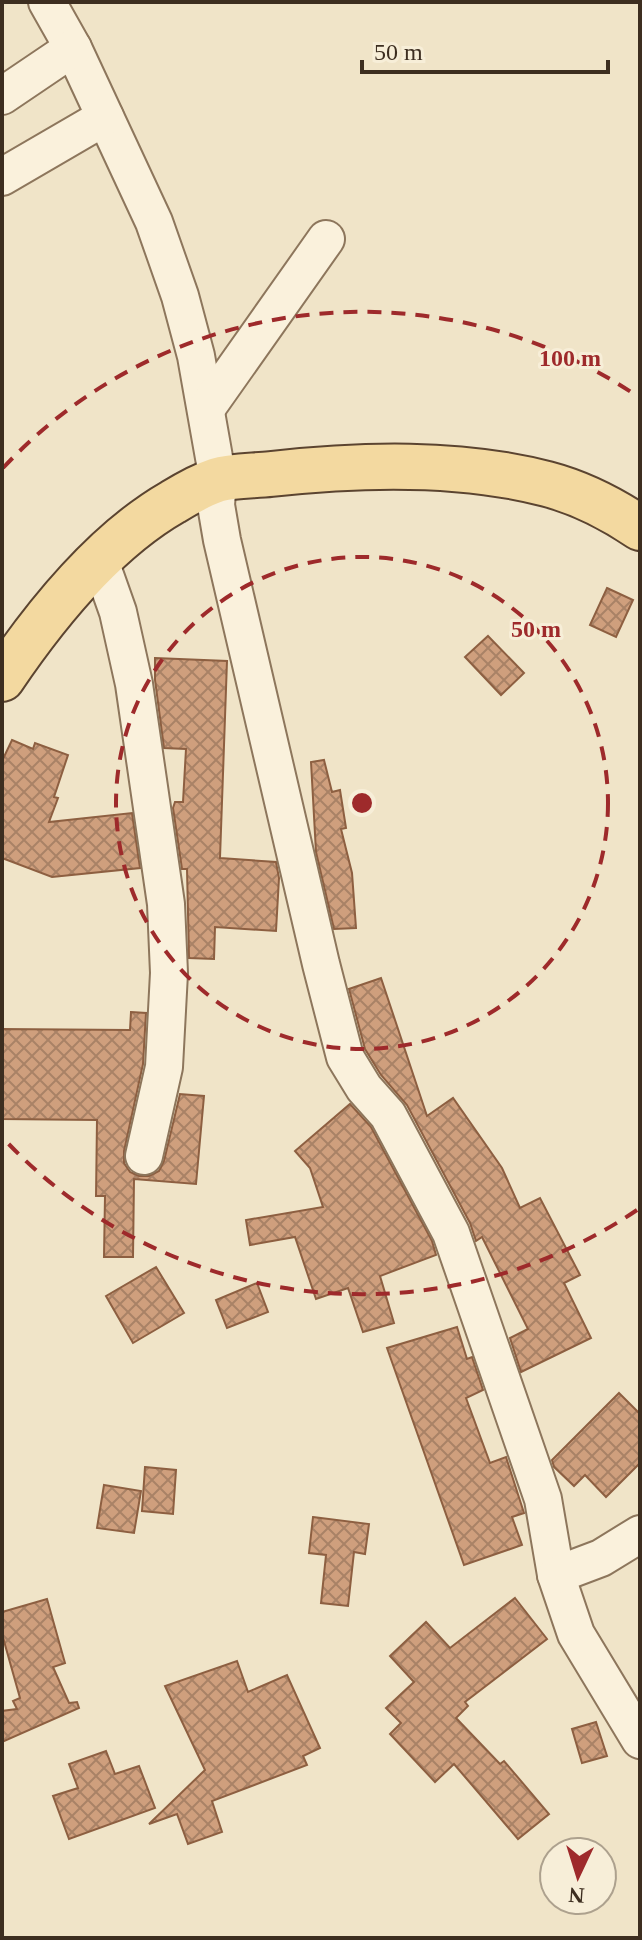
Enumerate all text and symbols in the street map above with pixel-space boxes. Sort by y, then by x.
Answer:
scale bar [362,24,608,74]
text: 50 m [374,39,423,65]
text: 100 m [539,345,601,371]
text: 50 m [511,616,561,642]
centre of rings [348,789,376,817]
north arrow [538,1836,618,1916]
text: N [568,1882,585,1908]

